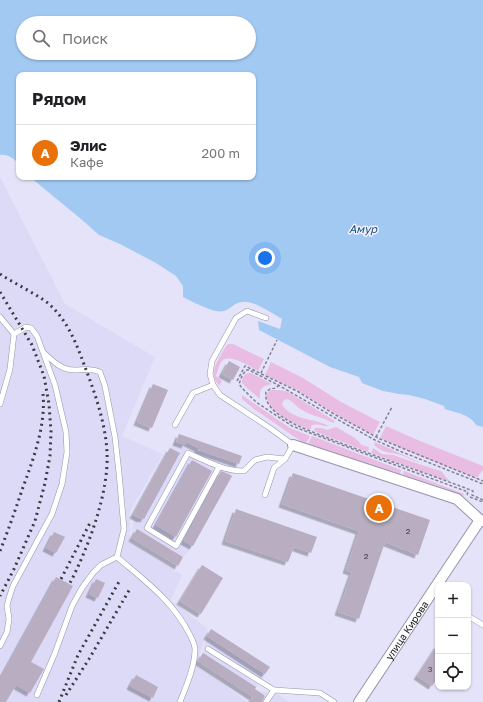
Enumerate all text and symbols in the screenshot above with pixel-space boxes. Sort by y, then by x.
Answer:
search box [16,16,256,60]
icon: search [30,27,52,49]
text: Поиск [62,29,108,47]
text: Рядом [32,88,86,109]
text: Элис [70,136,107,154]
text: A [40,145,50,161]
text: 200 m [202,145,240,161]
text: Кафе [70,154,103,170]
water label: Амур [349,222,378,236]
your location [255,248,275,268]
pin: A [366,493,392,523]
house number: 2 [406,526,411,536]
house number: 2 [364,551,369,561]
map controls [435,582,471,690]
button: + [435,582,471,618]
street label: улица Кирова [383,599,431,662]
button: − [435,618,471,654]
button: locate [435,654,471,690]
house number: 3 [428,664,433,674]

